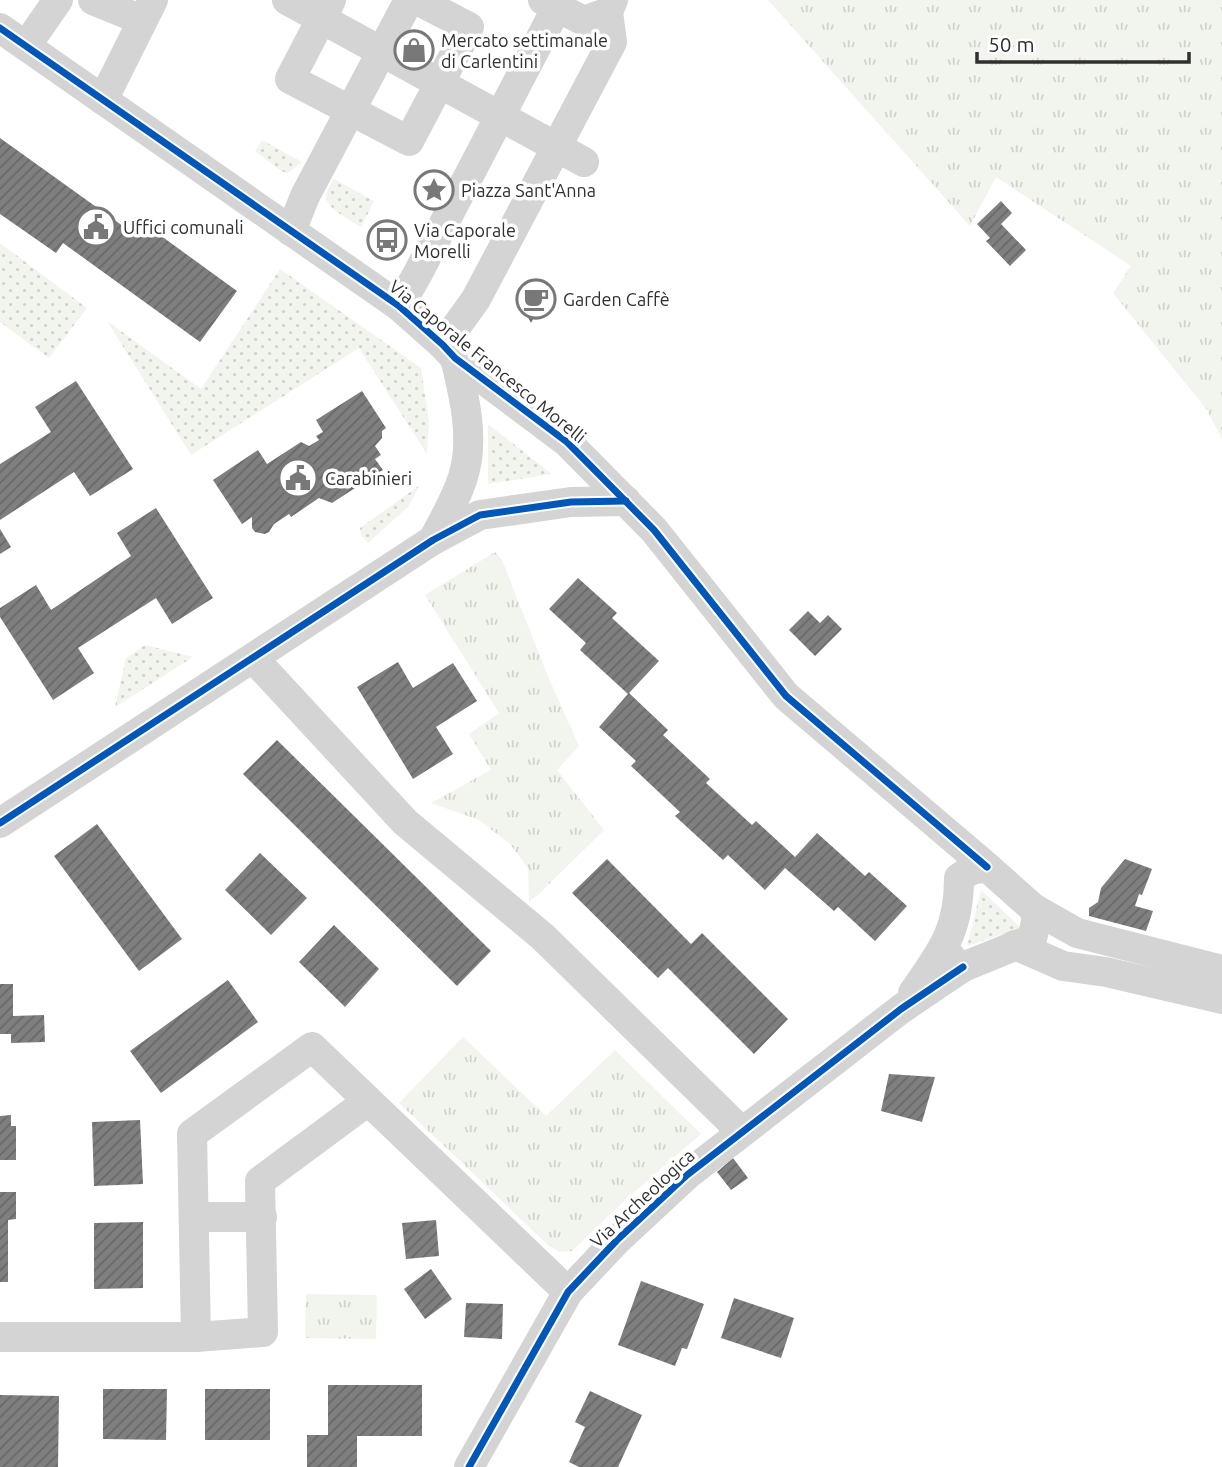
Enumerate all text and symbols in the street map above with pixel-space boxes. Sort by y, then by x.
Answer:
scale bar [977,21,1189,65]
shop icon: Mercato settimanale di Carlentini [393,29,435,71]
place label: Mercato settimanale di Carlentini [441,30,608,71]
text: 50 m [988,32,1035,56]
place icon: Piazza Sant'Anna [413,169,455,211]
place label: Piazza Sant'Anna [461,180,596,200]
public building icon: Uffici comunali [75,206,117,248]
place label: Uffici comunali [123,217,244,237]
bus stop icon: Via Caporale Morelli [366,219,408,261]
place label: Via Caporale Morelli [414,220,516,261]
street label: Via Caporale Francesco Morelli [386,275,590,447]
cafe icon: Garden Caffè [515,278,557,320]
place label: Garden Caffè [563,289,670,309]
public building icon: Carabinieri [277,457,319,499]
place label: Carabinieri [325,468,412,488]
street label: Via Archeologica [586,1145,698,1251]

